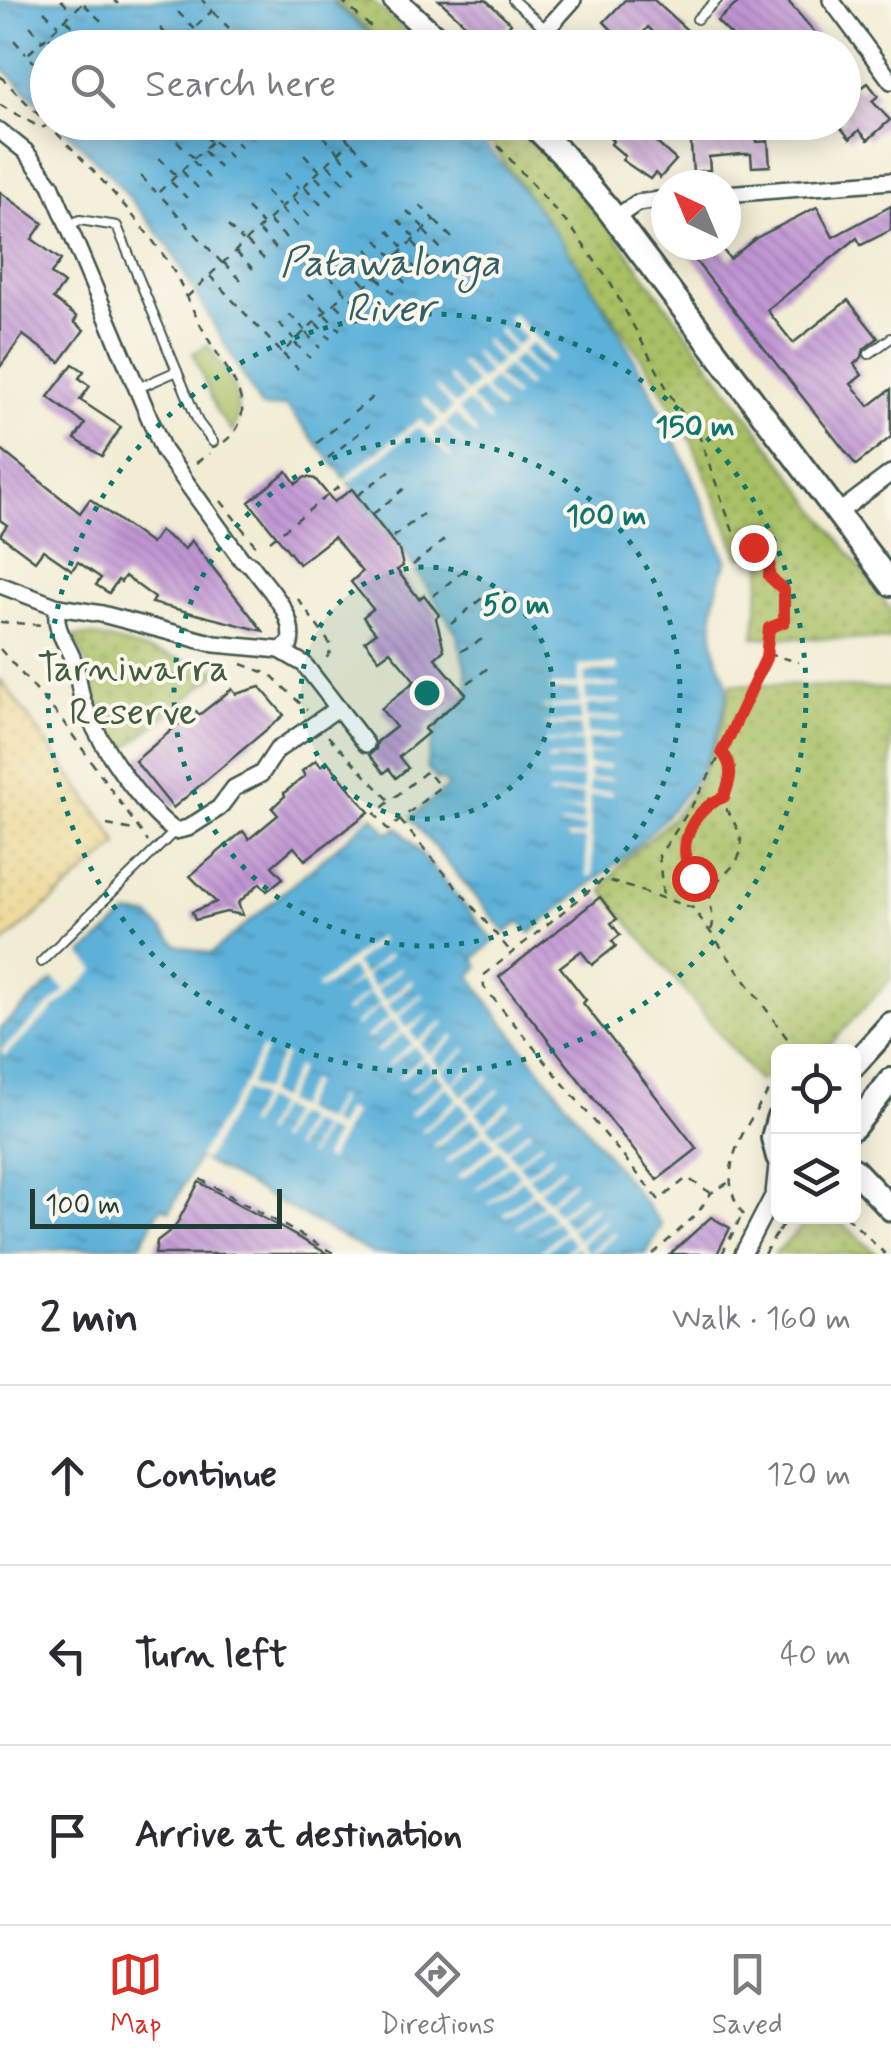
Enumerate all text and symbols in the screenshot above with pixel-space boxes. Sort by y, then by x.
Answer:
search box [30,30,861,140]
icon: search [65,58,120,113]
text: Search here [145,61,336,110]
north arrow [651,170,741,260]
water label: Patawalonga River [280,238,500,336]
text: 150 m [655,408,735,447]
text: 100 m [566,497,646,536]
route end [731,525,777,571]
text: 50 m [482,586,550,625]
park label: Tarniwarra Reserve [37,645,229,738]
centre of rings [409,675,445,711]
route start [672,856,718,902]
map controls [771,1044,861,1224]
button: locate [771,1044,861,1134]
button: layers [771,1134,861,1224]
scale bar [30,1184,282,1228]
text: 100 m [45,1188,120,1225]
text: 2 min [40,1292,139,1347]
text: Walk · 160 m [672,1298,851,1340]
icon: ahead [40,1448,95,1503]
text: Continue [135,1451,277,1500]
text: 120 m [766,1454,851,1496]
icon: left [40,1628,95,1683]
text: Turn left [135,1631,287,1680]
text: 40 m [780,1634,851,1676]
icon: arrive [40,1808,95,1863]
text: Arrive at destination [135,1811,462,1860]
tab: Map [108,1947,163,2044]
tab: Directions [380,1947,495,2044]
tab: Saved [712,1947,783,2044]

